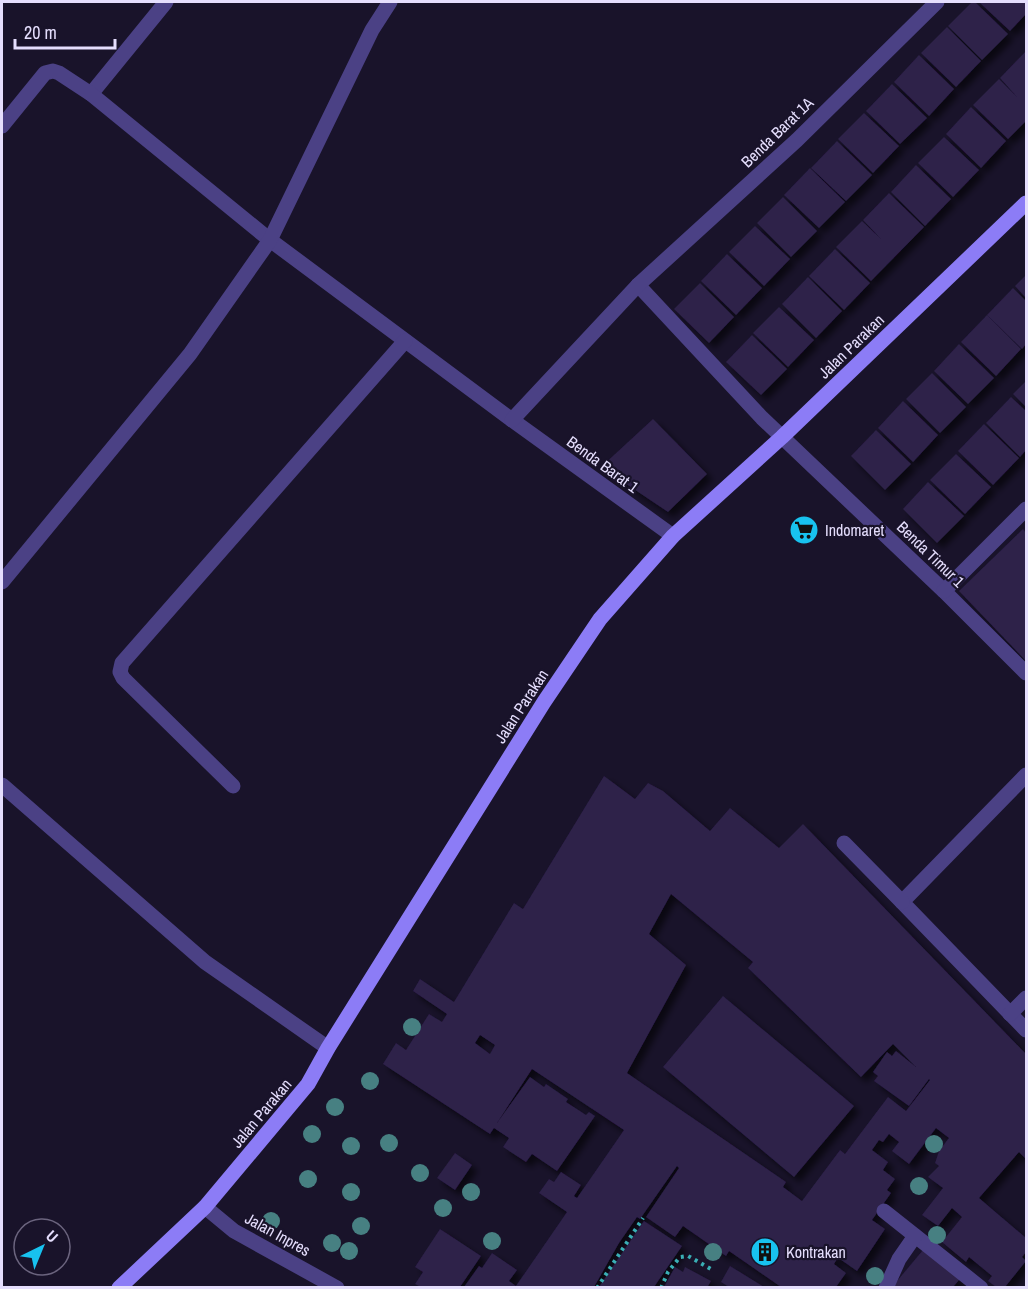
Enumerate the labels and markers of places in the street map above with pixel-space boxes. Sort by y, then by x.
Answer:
supermarket icon: Indomaret [788,514,820,546]
place label: Indomaret [825,519,884,541]
building icon: Kontrakan [749,1236,781,1268]
place label: Kontrakan [786,1241,846,1263]

